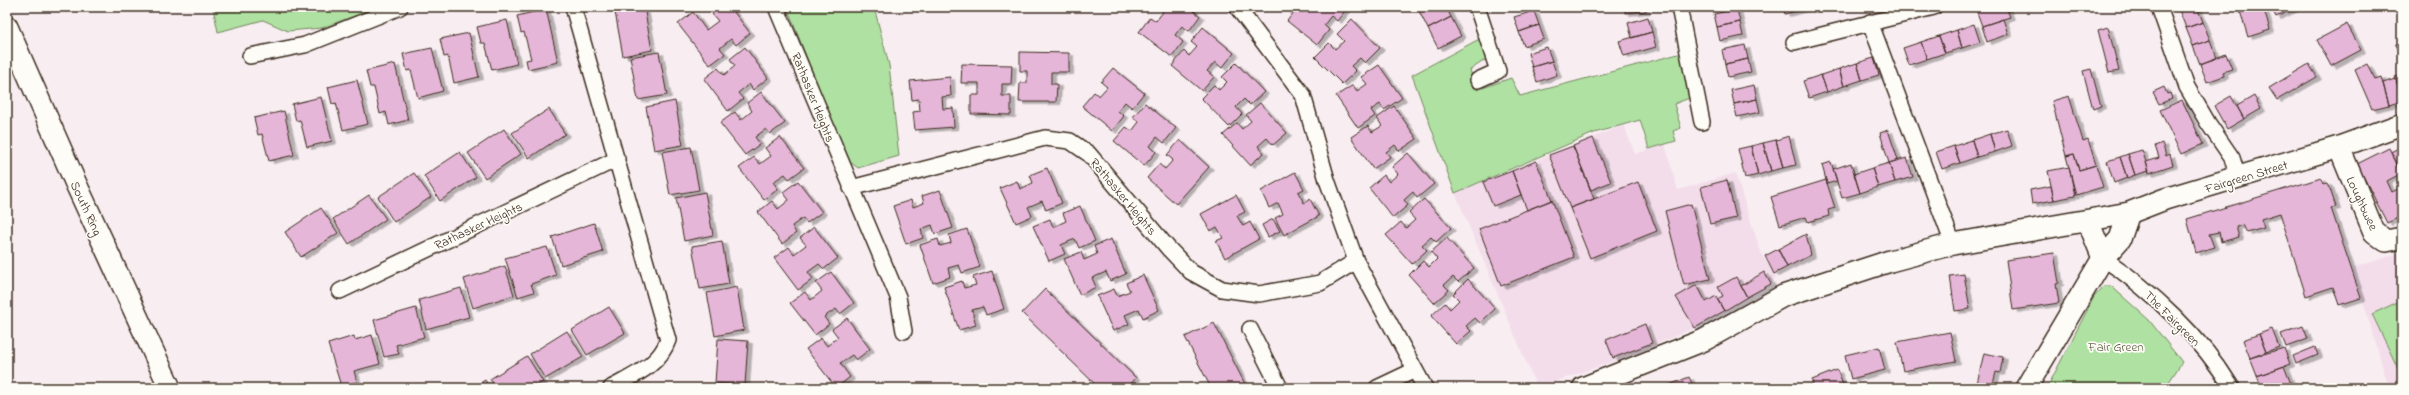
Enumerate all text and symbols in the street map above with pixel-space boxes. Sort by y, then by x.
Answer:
street label: Rathasker Heights [785,50,839,146]
street label: Rathasker Heights [1084,154,1161,241]
street label: Fairgreen Street [2202,156,2291,200]
street label: Loughbwee [2340,174,2382,234]
street label: South Ring [64,178,107,240]
street label: Rathasker Heights [431,197,527,256]
street label: The Fairgreen [2139,287,2204,352]
park label: Fair Green [2087,338,2144,357]

